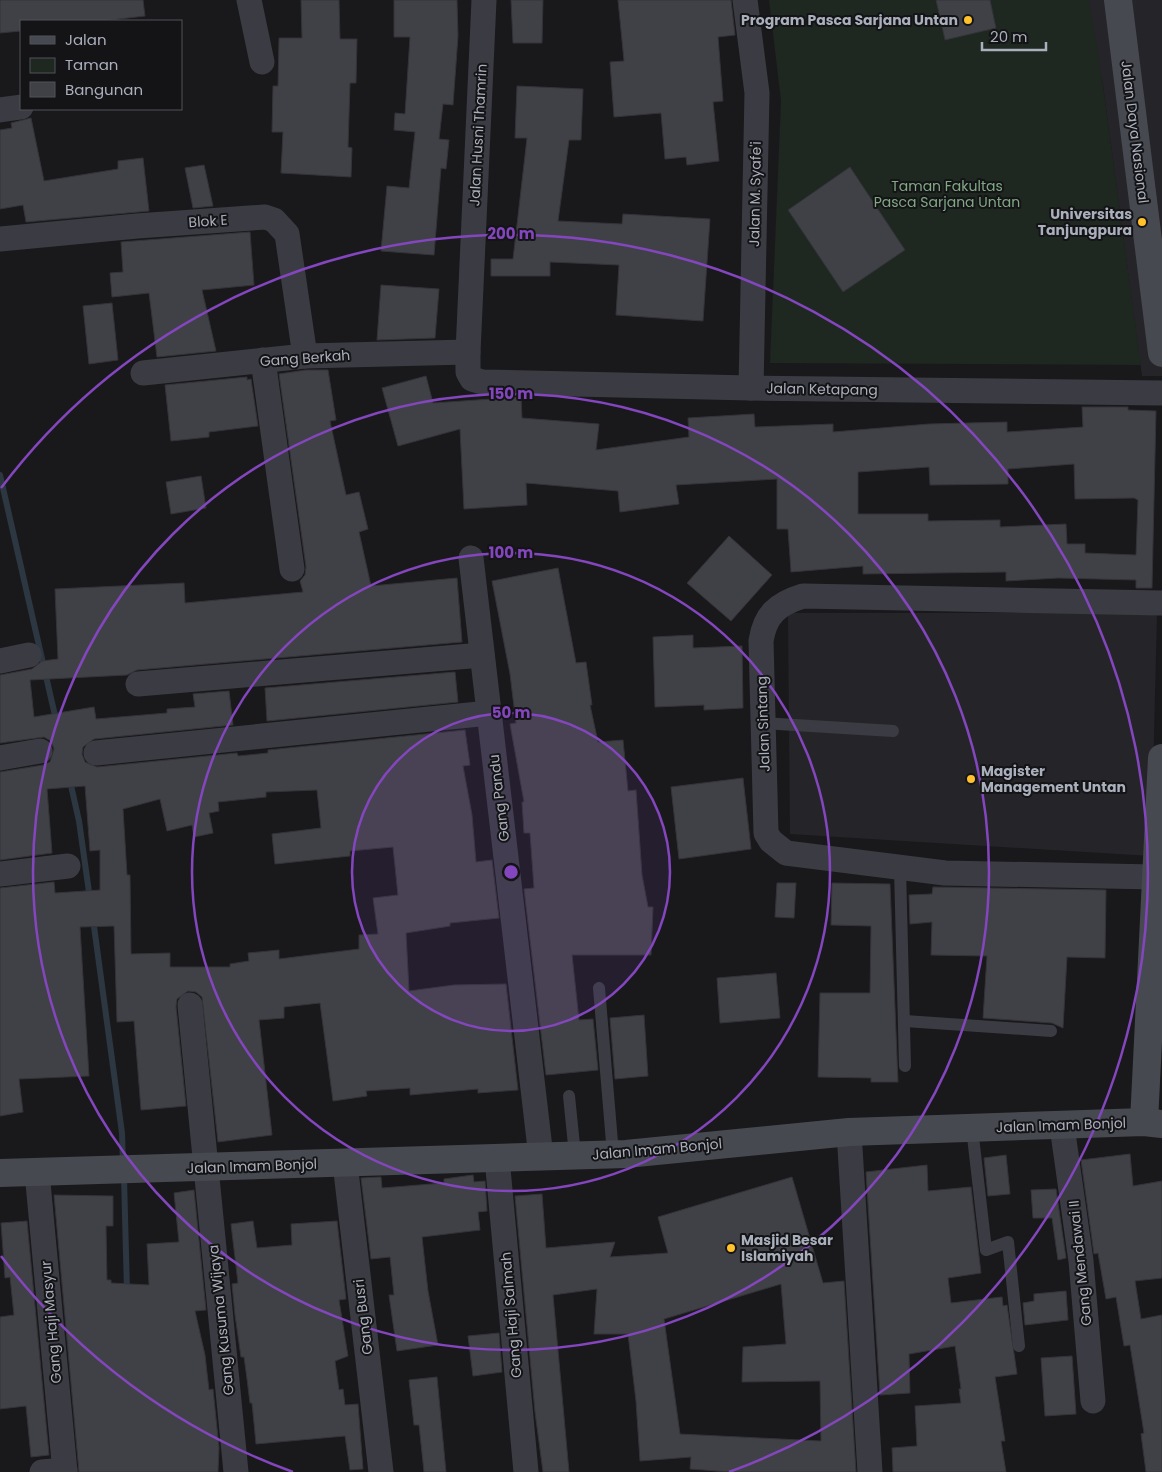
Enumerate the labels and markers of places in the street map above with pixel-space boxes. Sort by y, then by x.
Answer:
place label: Program Pasca Sarjana Untan [741,10,958,30]
marker: Program Pasca Sarjana Untan [962,14,974,26]
place label: Universitas Tanjungpura [1038,204,1132,240]
marker: Universitas Tanjungpura [1136,216,1148,228]
place label: Magister Management Untan [981,761,1126,797]
marker: Magister Management Untan [965,773,977,785]
centre of rings [502,863,520,881]
place label: Masjid Besar Islamiyah [741,1230,833,1266]
marker: Masjid Besar Islamiyah [725,1242,737,1254]

